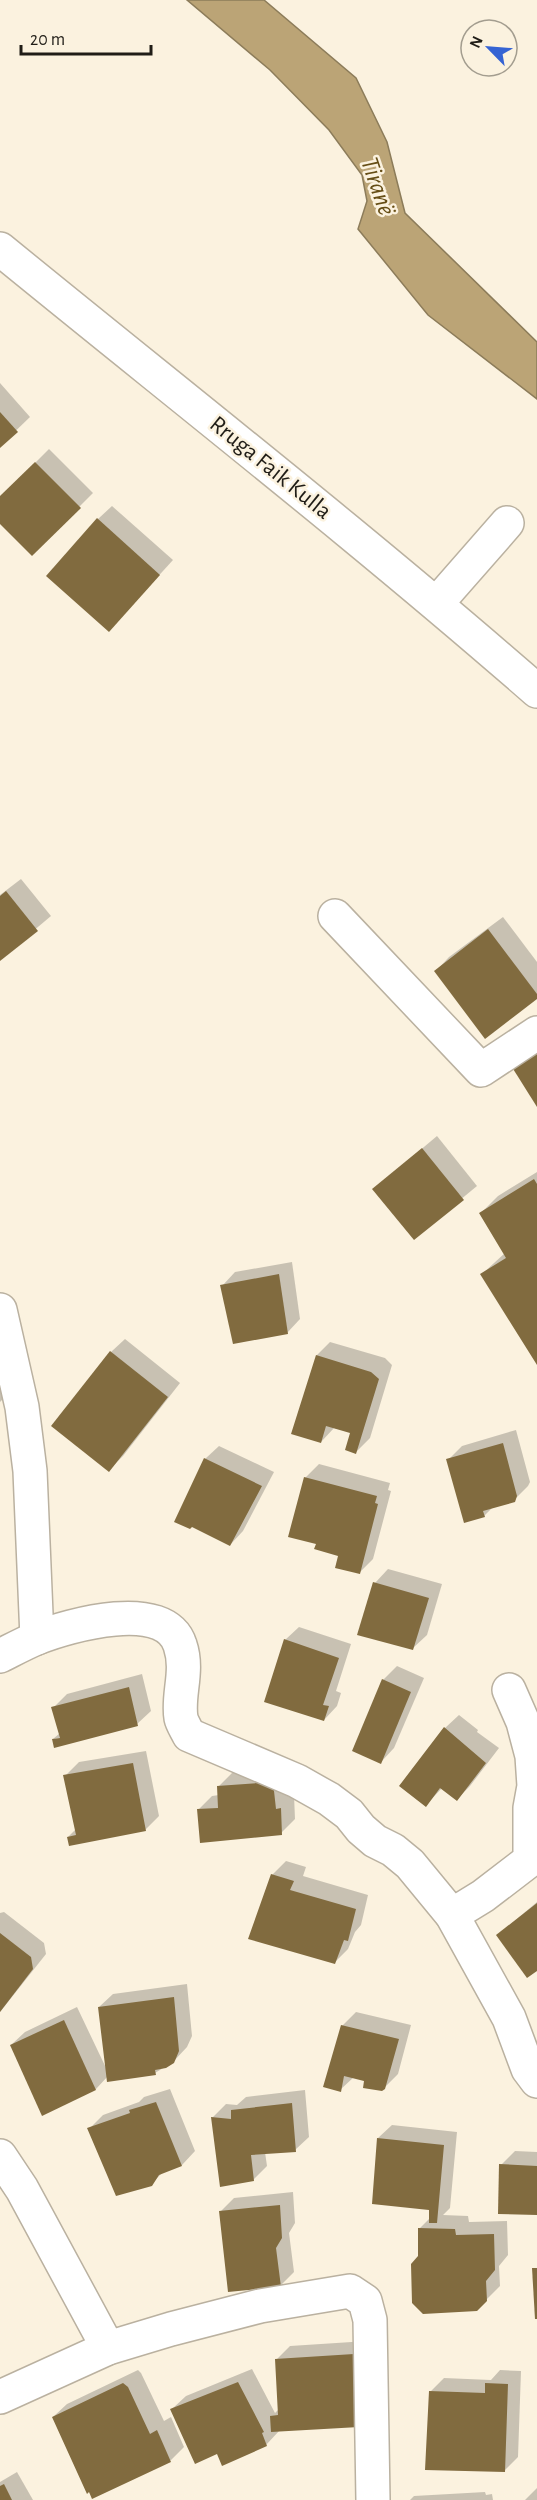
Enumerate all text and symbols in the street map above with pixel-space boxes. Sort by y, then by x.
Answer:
scale bar [21,18,152,56]
north arrow [459,18,519,78]
text: 20 m [30,31,65,49]
text: N [467,34,486,51]
water label: Tiranë [356,154,400,219]
street label: Rruga Faik Kulla [205,412,336,524]

